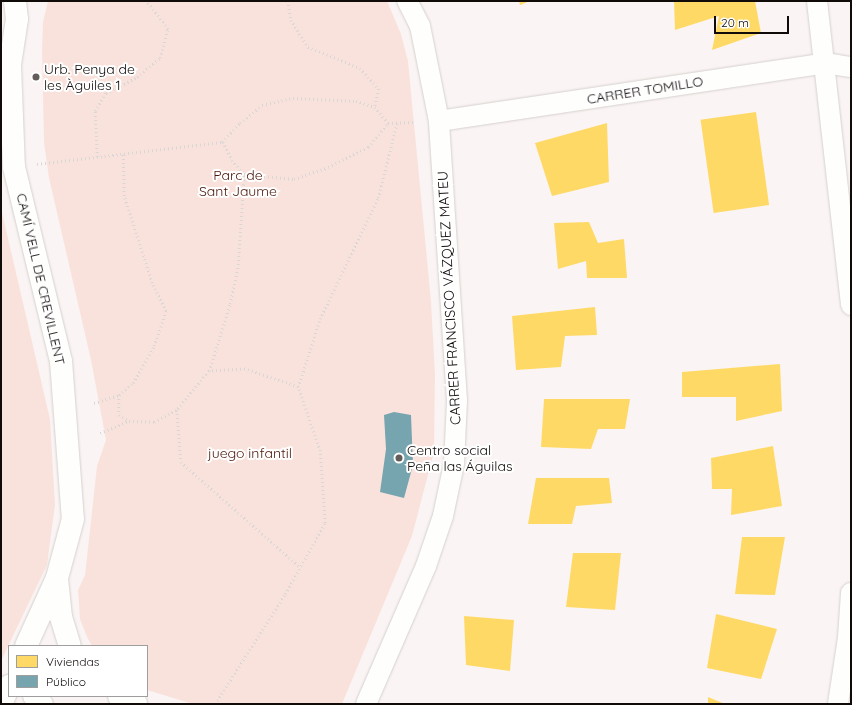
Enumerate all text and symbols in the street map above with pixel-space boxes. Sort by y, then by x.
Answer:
scale bar [716,8,791,34]
text: 20 m [721,15,749,30]
place label: Urb. Penya de les Àguiles 1 [44,61,135,94]
marker: Urb. Penya de les Àguiles 1 [31,72,41,82]
street label: CARRER TOMILLO [586,73,704,107]
park label: Parc de Sant Jaume [199,167,277,200]
street label: CARRER FRANCISCO VÁZQUEZ MATEU [434,171,464,425]
street label: CAMÍ VELL DE CREVILLENT [13,192,69,366]
place label: Centro social Peña las Águilas [407,442,513,474]
park label: juego infantil [208,445,292,461]
marker: Centro social Peña las Águilas [394,453,404,463]
legend [8,645,148,697]
text: Viviendas [46,654,99,669]
text: Público [46,674,86,689]

